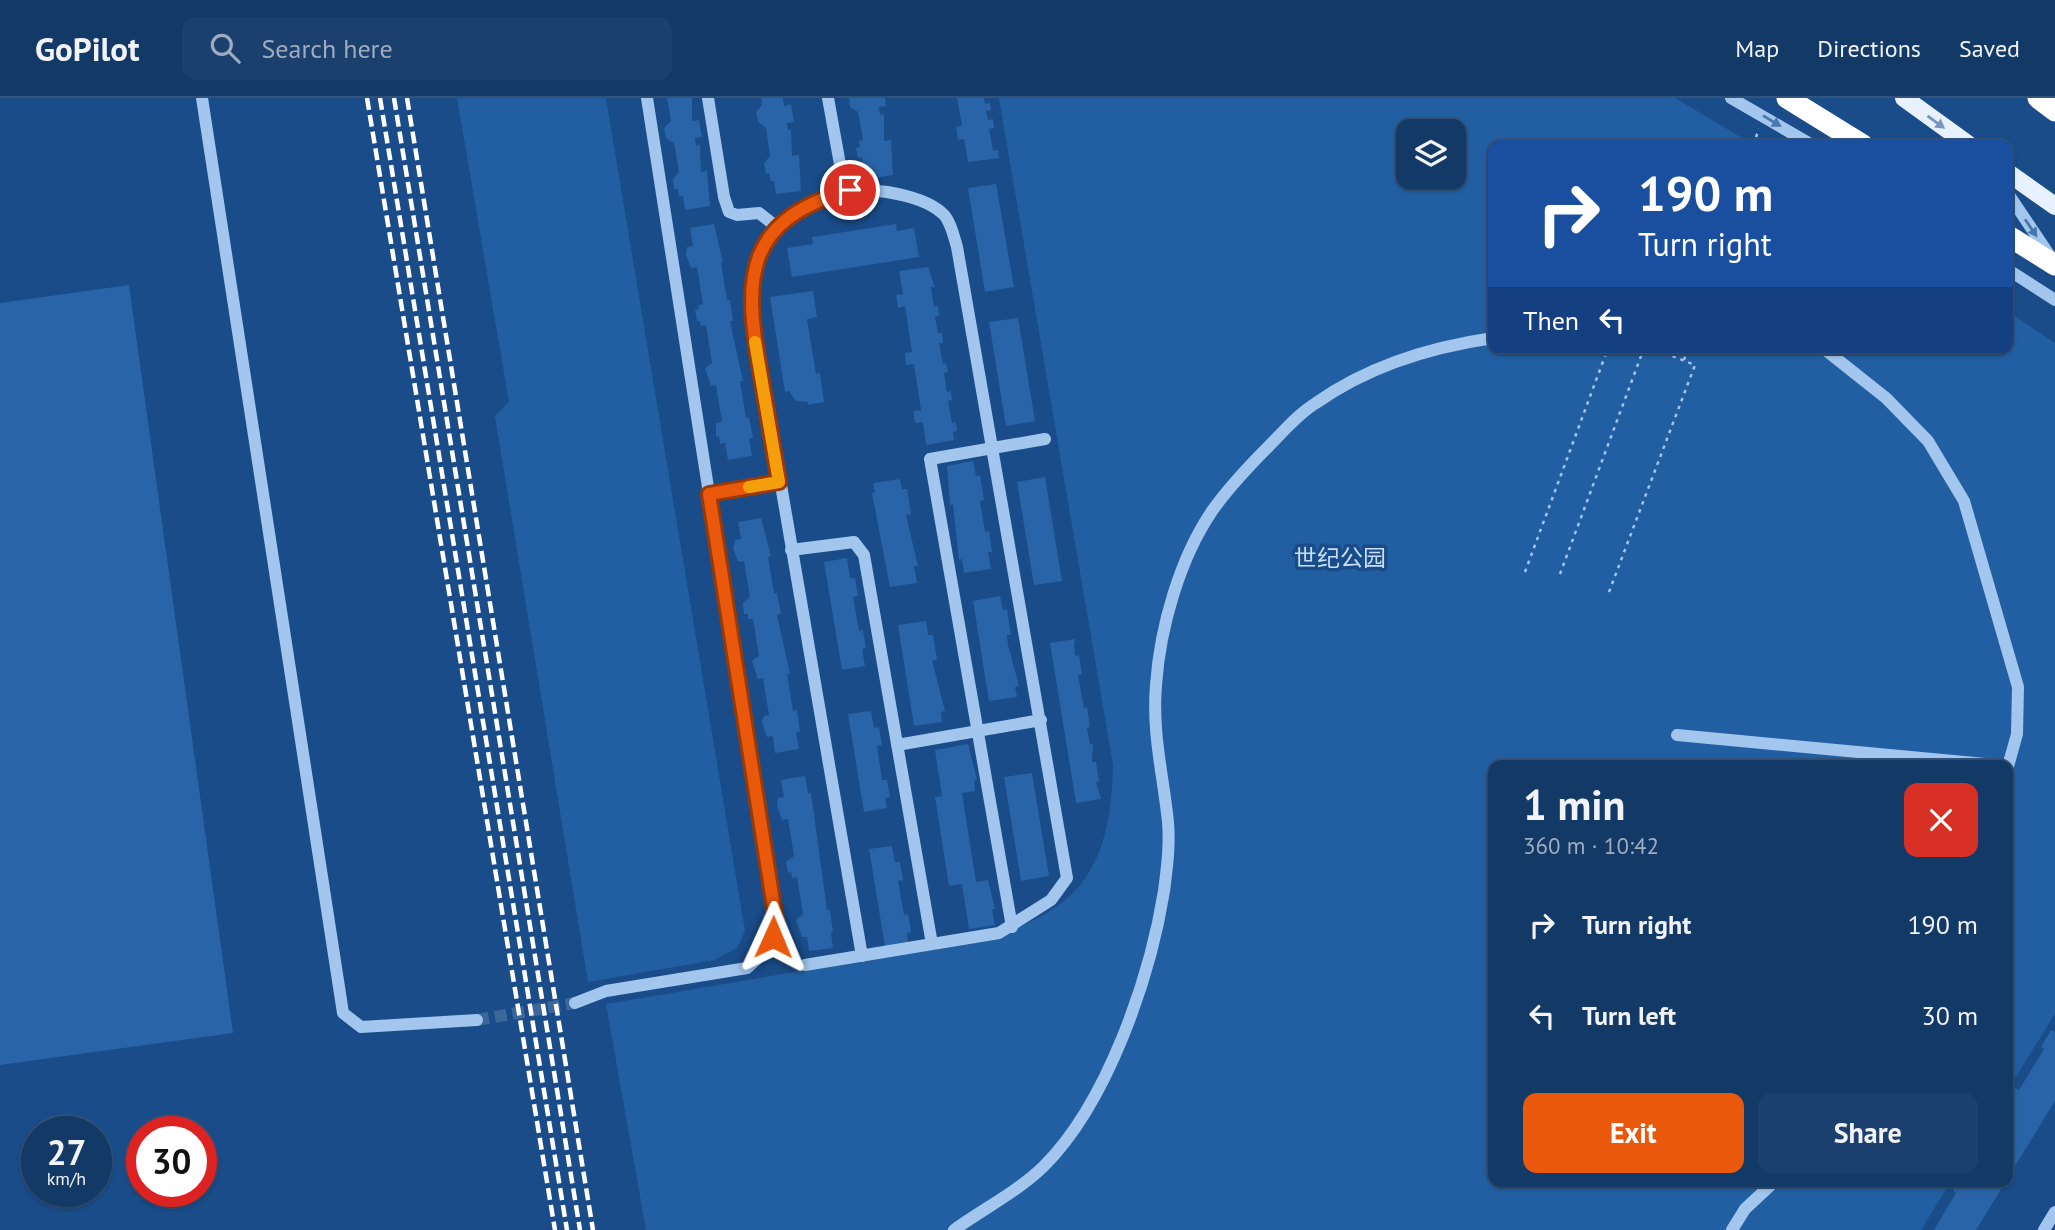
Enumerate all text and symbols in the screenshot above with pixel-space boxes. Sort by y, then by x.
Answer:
search box [182,17,672,80]
text: GoPilot [35,27,140,70]
icon: search [206,29,244,67]
text: Search here [262,32,393,65]
text: Map [1735,33,1779,64]
text: Directions [1817,33,1921,64]
text: Saved [1959,33,2020,64]
one-way arrow [1762,114,1781,127]
one-way arrow [1927,114,1945,129]
map controls [1396,119,1466,189]
button: layers [1396,119,1466,189]
pin [820,160,880,220]
text: 190 m [1638,161,1773,225]
icon: right [1523,168,1614,259]
icon: arrive [831,171,869,209]
one-way arrow [2024,219,2038,237]
text: Turn right [1638,223,1772,265]
icon: left [1593,301,1631,339]
text: Then [1523,304,1579,337]
park label: 世纪公园 [1294,543,1386,572]
text: 1 min [1523,777,1625,832]
button: close [1904,783,1978,857]
text: 360 m · 10:42 [1523,831,1659,860]
position arrow [736,900,810,974]
icon: right [1523,906,1561,944]
text: Turn right [1582,908,1691,941]
text: 190 m [1907,908,1978,941]
icon: left [1523,997,1561,1035]
text: Turn left [1582,999,1676,1032]
text: 30 m [1922,999,1978,1032]
button: Exit [1523,1093,1744,1173]
button: Share [1758,1093,1978,1173]
speed limit sign: 30 [126,1116,217,1207]
text: 27 [47,1129,86,1175]
text: km/h [47,1167,86,1190]

